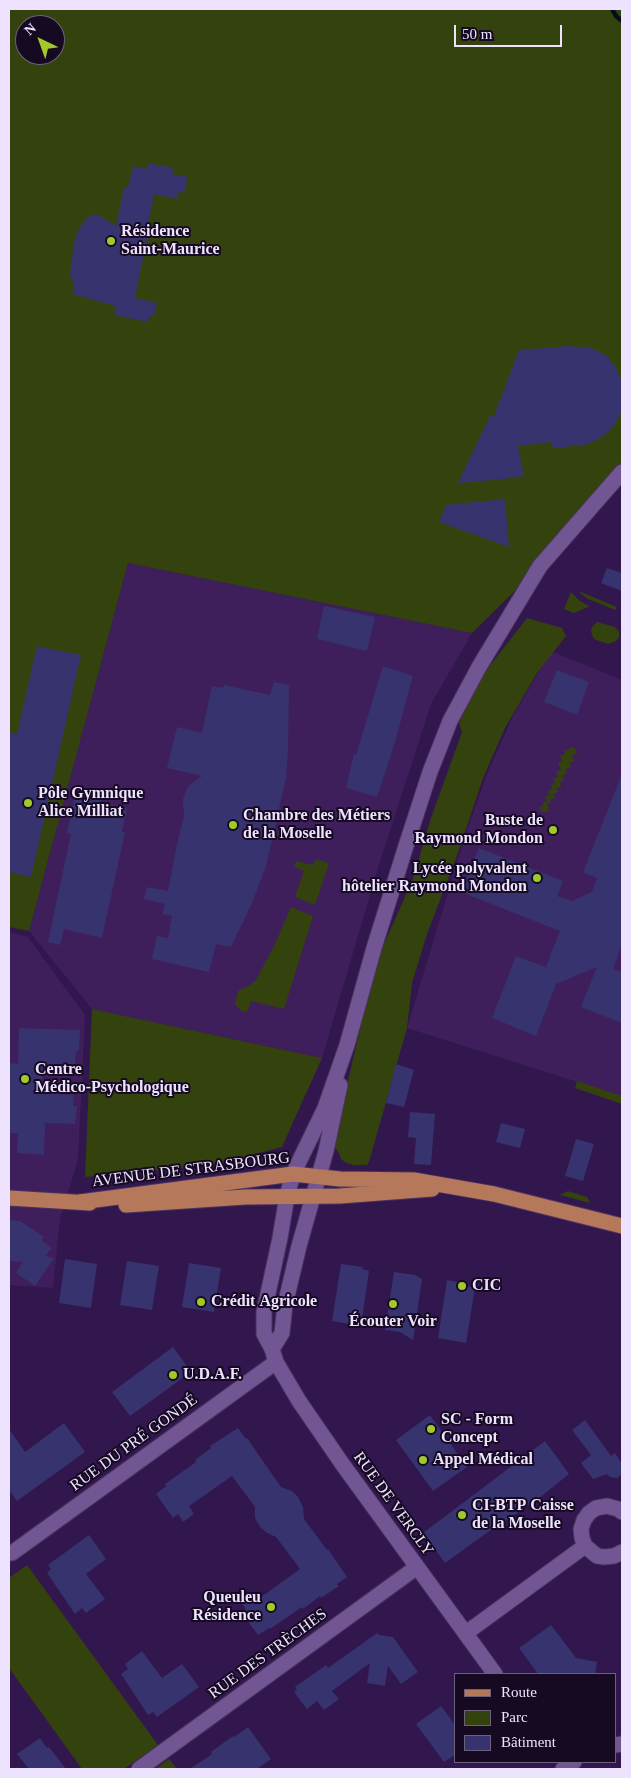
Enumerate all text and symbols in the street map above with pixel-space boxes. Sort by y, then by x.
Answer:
north arrow [15,15,65,65]
scale bar [456,15,564,47]
text: N [22,20,39,38]
text: 50 m [462,26,492,42]
place label: Résidence Saint-Maurice [121,222,220,260]
marker: Résidence Saint-Maurice [105,235,117,247]
place label: Pôle Gymnique Alice Milliat [38,784,143,822]
marker: Pôle Gymnique Alice Milliat [22,797,34,809]
place label: Chambre des Métiers de la Moselle [243,806,390,844]
place label: Buste de Raymond Mondon [415,811,543,849]
marker: Chambre des Métiers de la Moselle [227,819,239,831]
marker: Buste de Raymond Mondon [547,824,559,836]
place label: Lycée polyvalent hôtelier Raymond Mondon [342,859,527,897]
marker: Lycée polyvalent hôtelier Raymond Mondon [531,872,543,884]
place label: Centre Médico-Psychologique [35,1060,189,1098]
marker: Centre Médico-Psychologique [19,1073,31,1085]
street label: AVENUE DE STRASBOURG [91,1148,291,1192]
place label: CIC [472,1276,501,1296]
marker: CIC [456,1280,468,1292]
place label: Crédit Agricole [211,1292,317,1312]
marker: Crédit Agricole [195,1296,207,1308]
marker: Écouter Voir [387,1298,399,1310]
place label: Écouter Voir [349,1312,437,1332]
place label: U.D.A.F. [183,1365,242,1385]
marker: U.D.A.F. [167,1369,179,1381]
street label: RUE DU PRÉ GONDÉ [67,1390,201,1496]
place label: SC - Form Concept [441,1410,513,1448]
marker: SC - Form Concept [425,1423,437,1435]
street label: RUE DE VERCLY [349,1448,437,1560]
place label: Appel Médical [433,1450,533,1470]
marker: Appel Médical [417,1454,429,1466]
place label: CI-BTP Caisse de la Moselle [472,1496,574,1534]
marker: CI-BTP Caisse de la Moselle [456,1509,468,1521]
place label: Queuleu Résidence [193,1588,261,1626]
marker: Queuleu Résidence [265,1601,277,1613]
street label: RUE DES TRÈCHES [205,1605,331,1703]
legend [454,1673,616,1763]
text: Route [501,1684,537,1700]
text: Parc [501,1709,528,1725]
text: Bâtiment [501,1734,556,1750]

